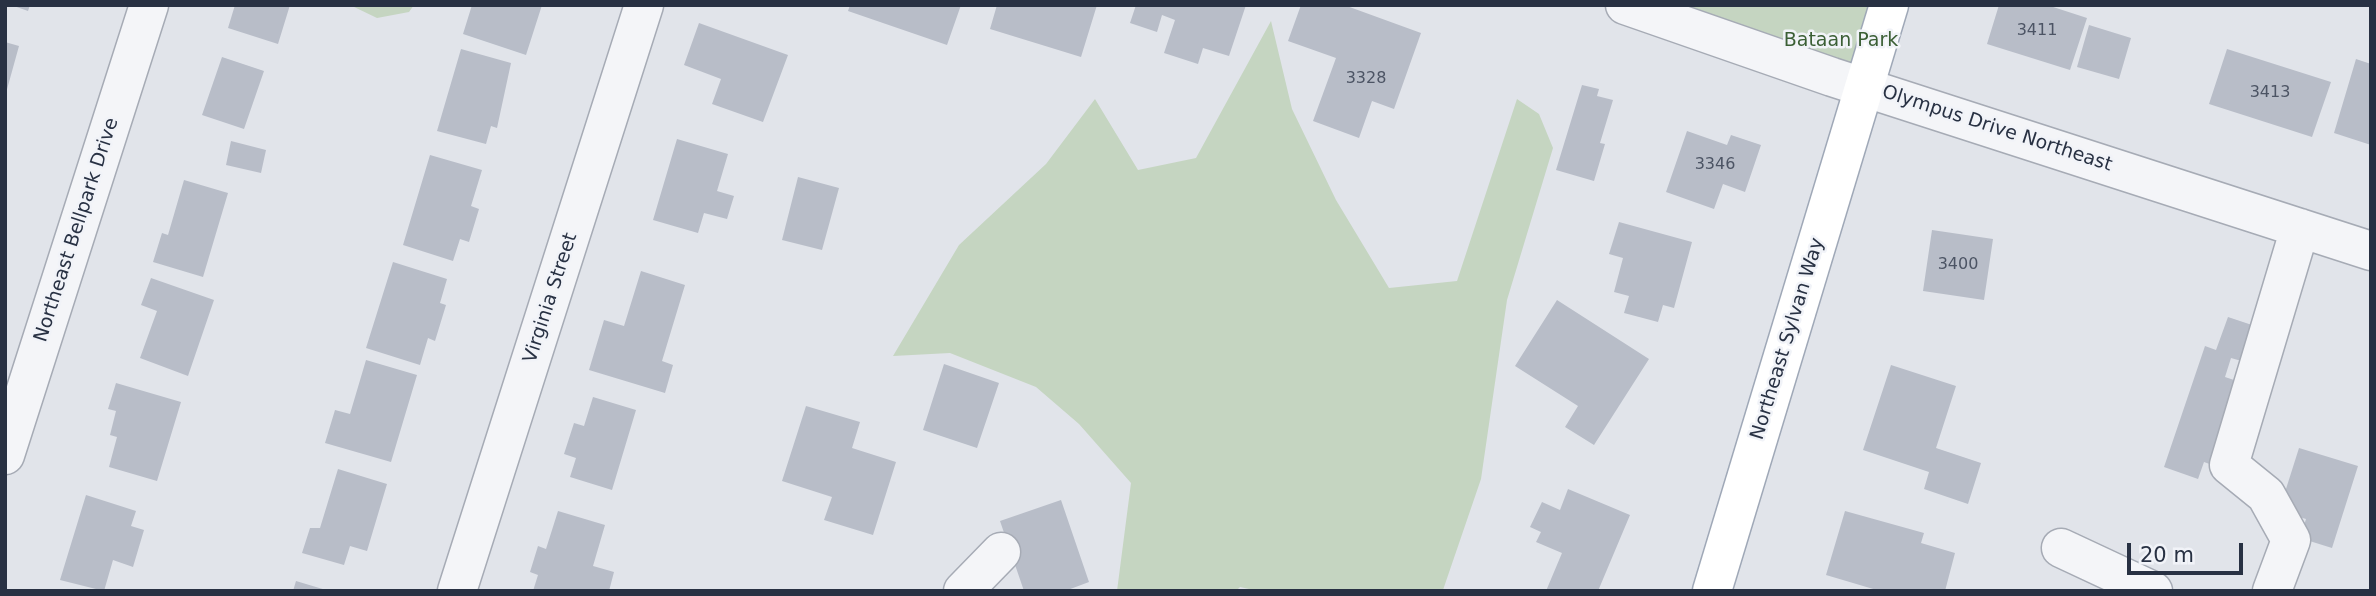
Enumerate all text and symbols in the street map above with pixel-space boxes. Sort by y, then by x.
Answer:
house number: 3411 [2017,21,2057,41]
park label: Bataan Park [1784,30,1898,52]
house number: 3328 [1346,69,1386,89]
street label: Olympus Drive Northeast [1879,81,2115,177]
house number: 3413 [2250,83,2290,103]
street label: Northeast Bellpark Drive [30,115,124,345]
house number: 3346 [1695,155,1735,175]
street label: Virginia Street [519,230,583,366]
street label: Northeast Sylvan Way [1746,235,1830,443]
house number: 3400 [1938,255,1978,275]
scale bar [2131,530,2246,574]
text: 20 m [2140,543,2194,567]

